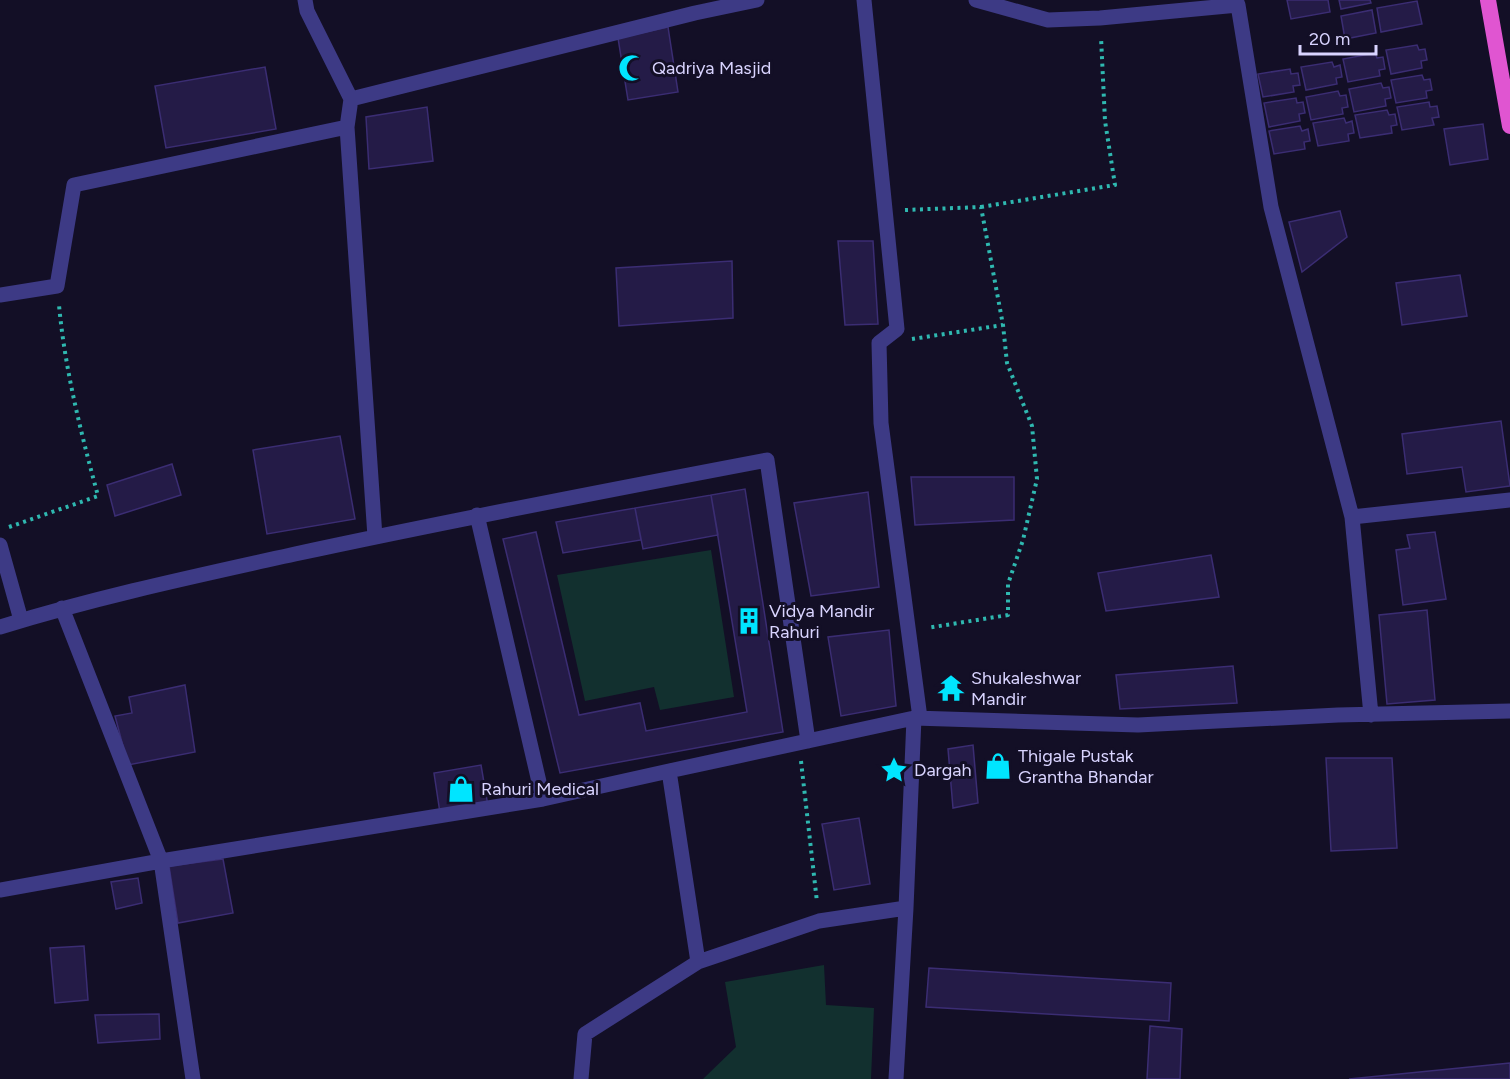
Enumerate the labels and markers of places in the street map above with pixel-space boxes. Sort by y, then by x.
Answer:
mosque icon: Qadriya Masjid [617,53,647,83]
place label: Qadriya Masjid [652,57,771,79]
place label: Vidya Mandir Rahuri [769,600,874,643]
building icon: Vidya Mandir Rahuri [734,606,764,636]
place label: Shukaleshwar Mandir [971,667,1081,710]
temple icon: Shukaleshwar Mandir [936,673,966,703]
place label: Thigale Pustak Grantha Bhandar [1018,745,1154,788]
shop icon: Thigale Pustak Grantha Bhandar [983,751,1013,781]
place icon: Dargah [879,755,909,785]
place label: Dargah [914,759,971,781]
shop icon: Rahuri Medical [446,774,476,804]
place label: Rahuri Medical [481,778,599,800]

